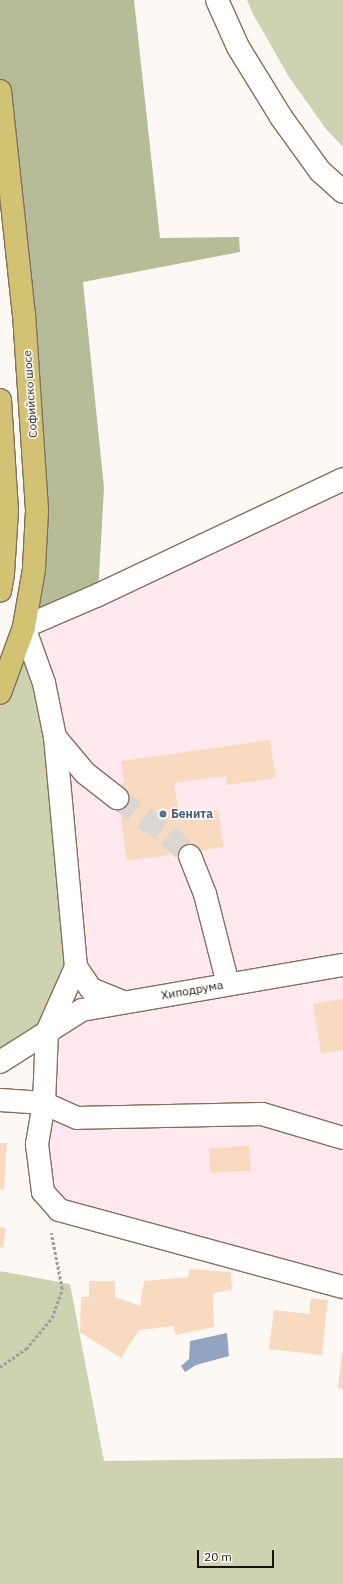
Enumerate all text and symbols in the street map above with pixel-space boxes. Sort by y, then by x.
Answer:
street label: Софийско шосе [20,350,40,438]
place label: Бенита [171,807,213,821]
marker: Бенита [158,809,168,819]
street label: Хиподрума [160,977,224,1003]
scale bar [199,1542,276,1568]
text: 20 m [204,1549,232,1564]

